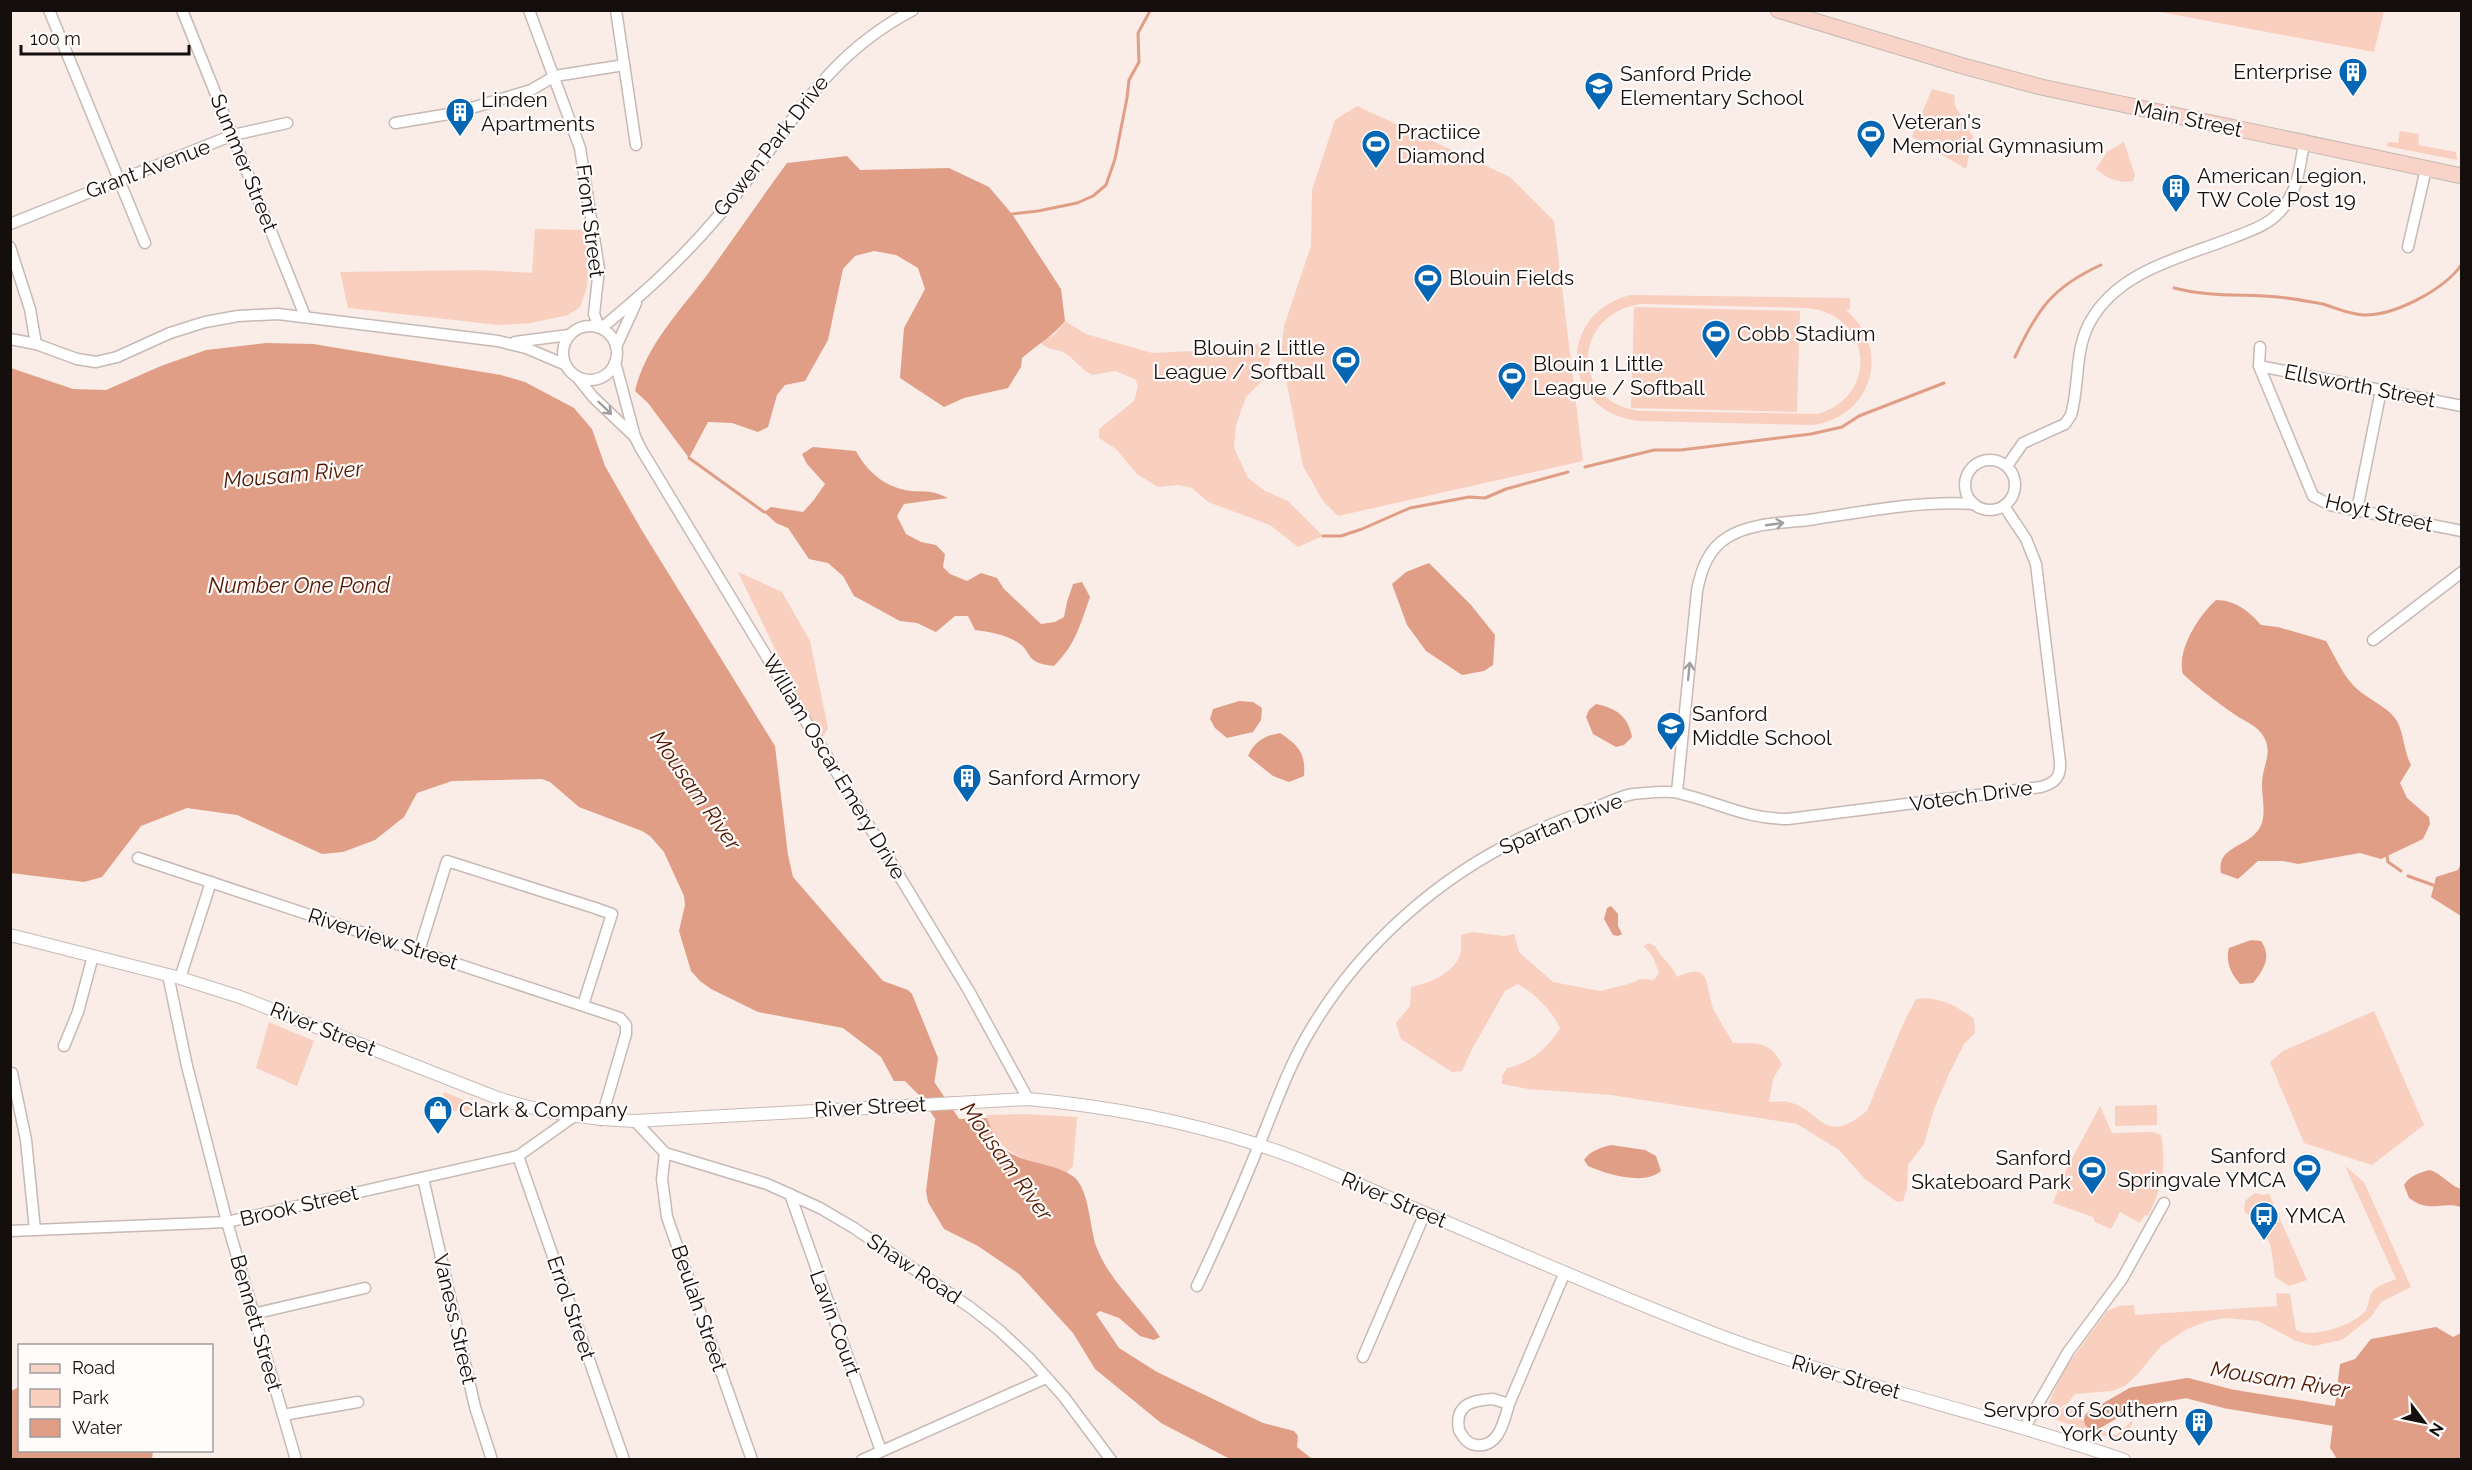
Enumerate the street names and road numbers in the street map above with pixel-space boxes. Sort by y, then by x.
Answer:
street label: Gowen Park Drive [708,70,833,221]
street label: Summer Street [205,90,284,235]
street label: Main Street [2132,95,2245,142]
street label: Grant Avenue [82,133,214,204]
street label: Front Street [571,163,610,279]
street label: Ellsworth Street [2282,359,2438,412]
street label: Hoyt Street [2323,488,2435,537]
street label: William Oscar Emery Drive [757,650,912,884]
street label: Votech Drive [1908,775,2034,816]
street label: Spartan Drive [1496,787,1626,860]
street label: Riverview Street [305,902,461,975]
street label: River Street [267,996,380,1061]
street label: River Street [813,1091,926,1122]
street label: River Street [1338,1166,1451,1233]
street label: Brook Street [237,1180,361,1231]
street label: Shaw Road [862,1228,966,1309]
street label: Beulah Street [666,1241,733,1374]
street label: Vaness Street [428,1251,483,1387]
street label: Bennett Street [225,1252,288,1394]
street label: Errol Street [542,1253,601,1363]
street label: Lavin Court [805,1267,866,1379]
street label: River Street [1789,1349,1903,1404]

